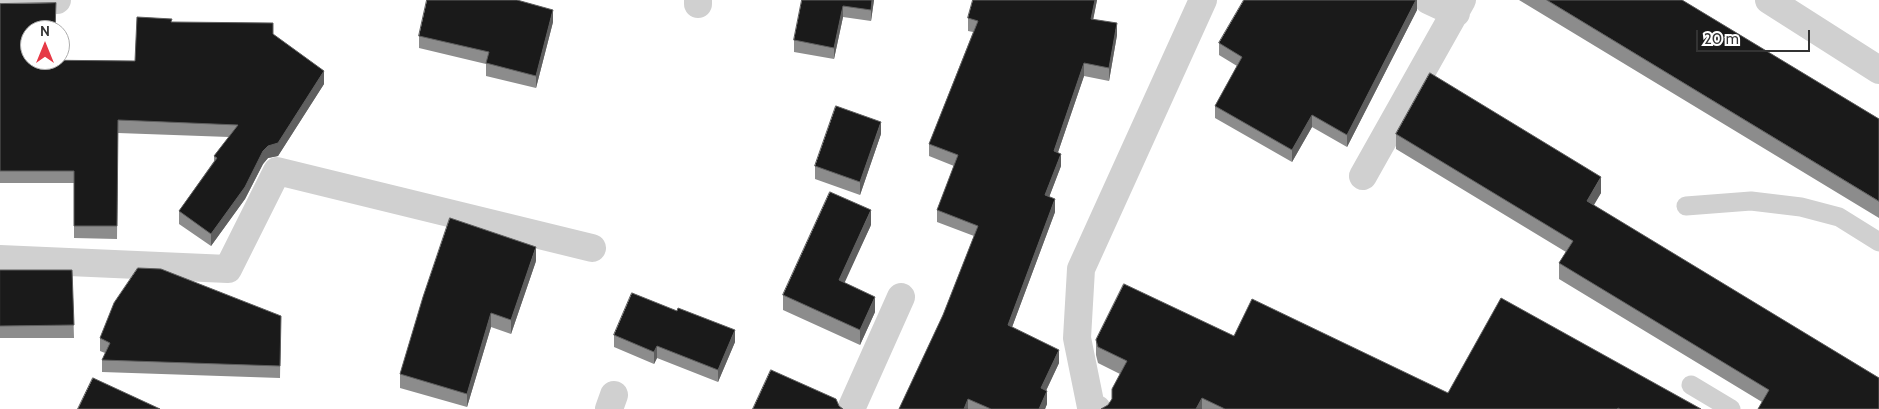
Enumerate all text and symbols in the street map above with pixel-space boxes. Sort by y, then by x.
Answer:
north arrow [20,20,70,70]
scale bar [1699,20,1813,52]
text: N [40,22,50,40]
text: 20 m [1704,30,1739,48]

